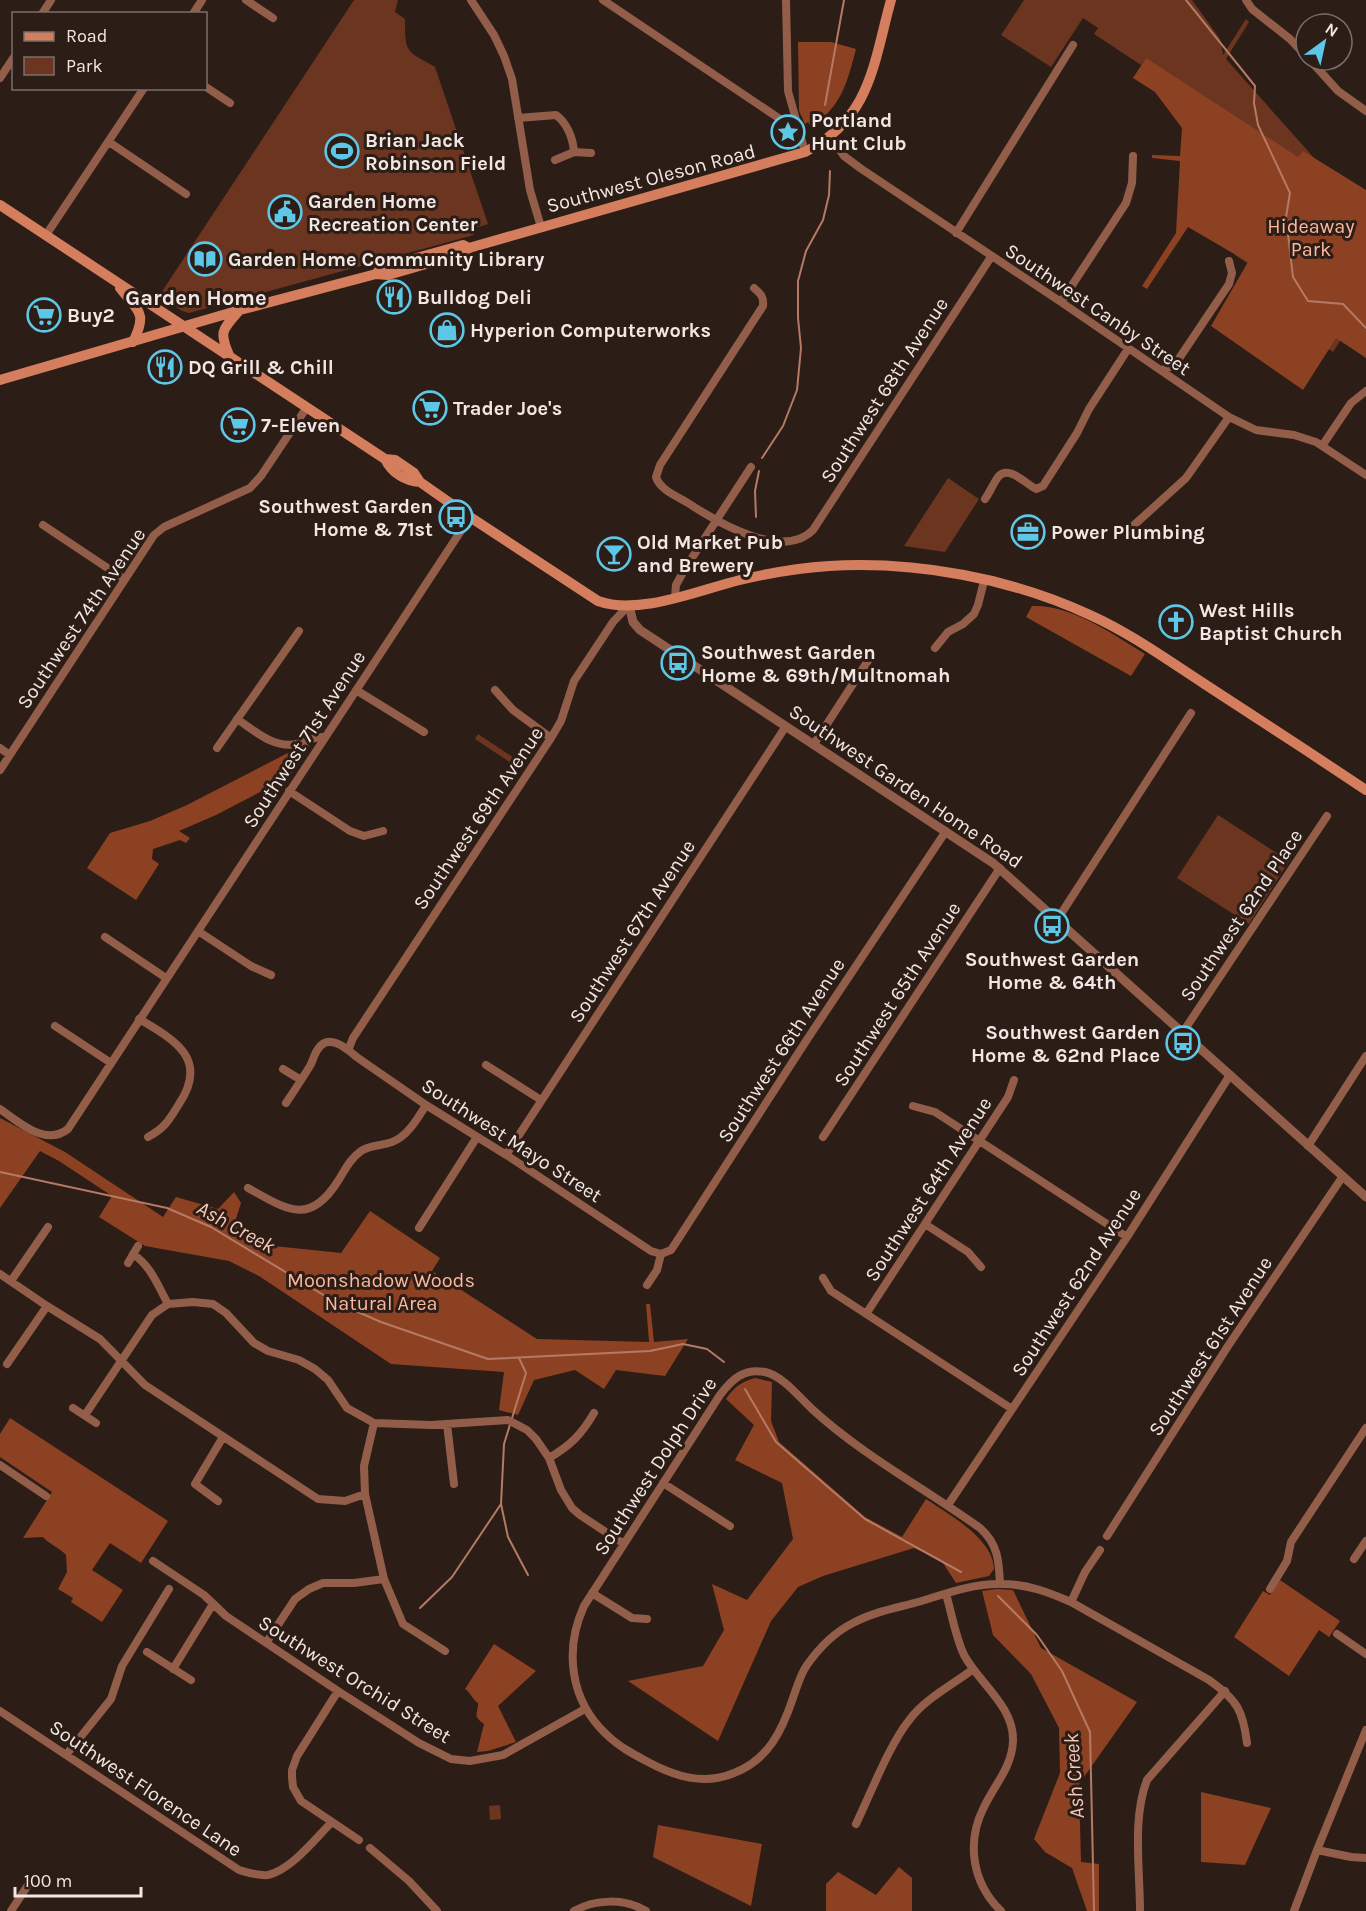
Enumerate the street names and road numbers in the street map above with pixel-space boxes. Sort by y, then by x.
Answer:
street label: Southwest Oleson Road [544,140,758,217]
street label: Southwest Canby Street [1001,239,1195,380]
street label: Southwest 68th Avenue [816,293,953,487]
street label: Southwest 74th Avenue [12,524,150,713]
street label: Southwest 71st Avenue [238,646,370,832]
street label: Southwest Garden Home Road [785,700,1027,873]
street label: Southwest 69th Avenue [409,723,548,914]
street label: Southwest 62nd Place [1175,825,1307,1006]
street label: Southwest 67th Avenue [565,836,700,1027]
street label: Southwest 65th Avenue [829,898,966,1091]
street label: Southwest 66th Avenue [713,954,850,1147]
street label: Southwest Mayo Street [417,1074,606,1208]
street label: Southwest 64th Avenue [860,1093,997,1286]
street label: Southwest 62nd Avenue [1007,1184,1146,1381]
street label: Southwest 61st Avenue [1144,1252,1277,1440]
street label: Southwest Dolph Drive [589,1373,721,1559]
street label: Southwest Orchid Street [254,1611,455,1748]
street label: Southwest Florence Lane [45,1715,246,1861]

